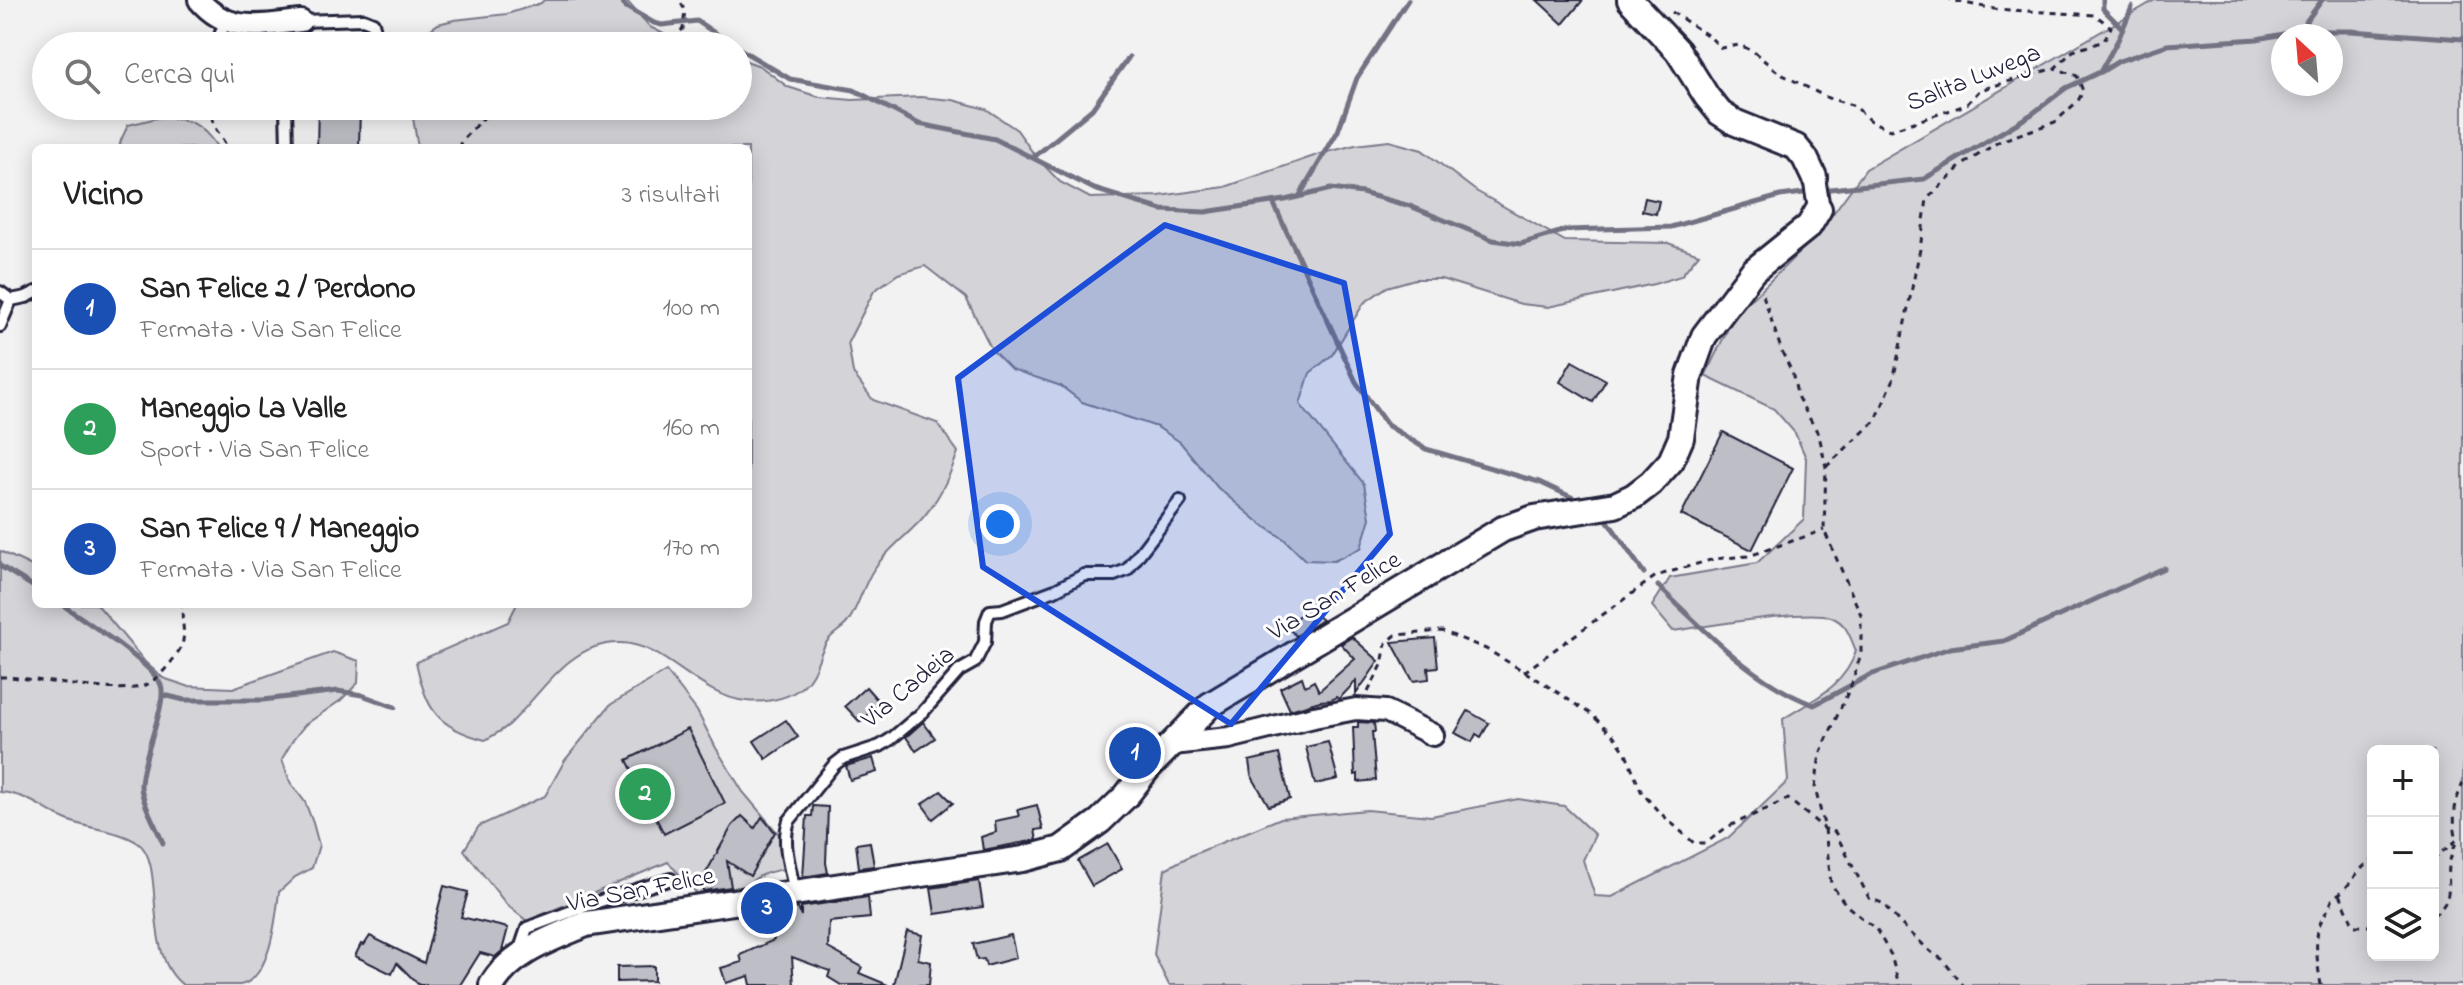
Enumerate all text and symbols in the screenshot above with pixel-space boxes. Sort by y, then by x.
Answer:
north arrow [2271,24,2343,96]
search box [32,32,752,120]
street label: Salita Luvega [1901,35,2047,123]
icon: search [60,54,104,98]
text: Cerca qui [124,54,235,98]
text: Vicino [64,171,143,221]
text: 3 risultati [621,177,720,215]
text: San Felice 2 / Perdono [140,268,416,312]
text: 1 [86,290,94,328]
text: 100 m [663,290,720,328]
text: Fermata · Via San Felice [140,312,402,350]
text: Maneggio La Valle [140,388,347,432]
text: 2 [84,410,96,448]
text: 160 m [662,410,720,448]
text: Sport · Via San Felice [140,432,369,470]
your location [980,504,1020,544]
text: San Felice 9 / Maneggio [140,508,419,552]
text: 3 [85,530,95,568]
text: 170 m [663,530,720,568]
street label: Via San Felice [1260,542,1409,652]
text: Fermata · Via San Felice [140,552,402,590]
street label: Via Cadeia [853,637,964,739]
pin: 1 [1109,723,1161,783]
map controls [2367,745,2439,961]
button: + [2367,745,2439,817]
pin: 2 [619,764,671,824]
button: − [2367,817,2439,889]
street label: Via San Felice [563,858,718,924]
pin: 3 [741,878,793,938]
button: layers [2367,889,2439,961]

